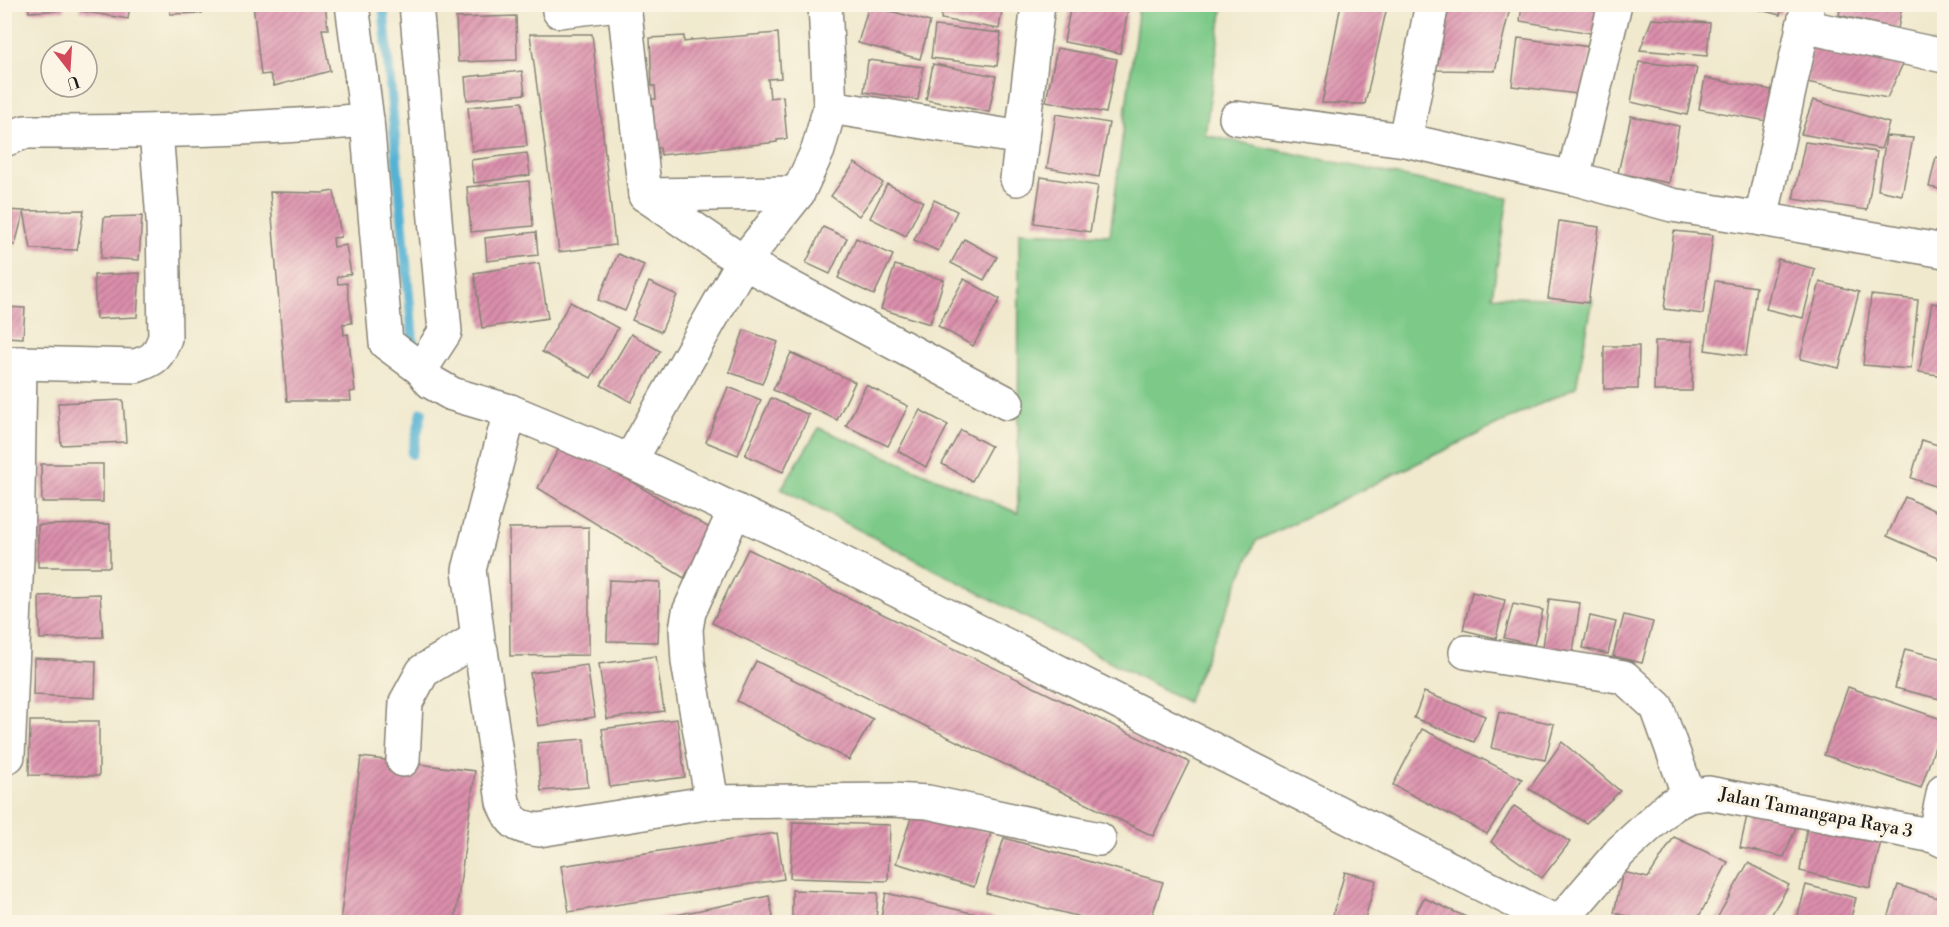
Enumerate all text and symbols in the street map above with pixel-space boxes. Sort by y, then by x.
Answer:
north arrow [39,39,99,99]
text: U [64,71,82,94]
street label: Jalan Tamangapa Raya 3 [1716,783,1915,843]

